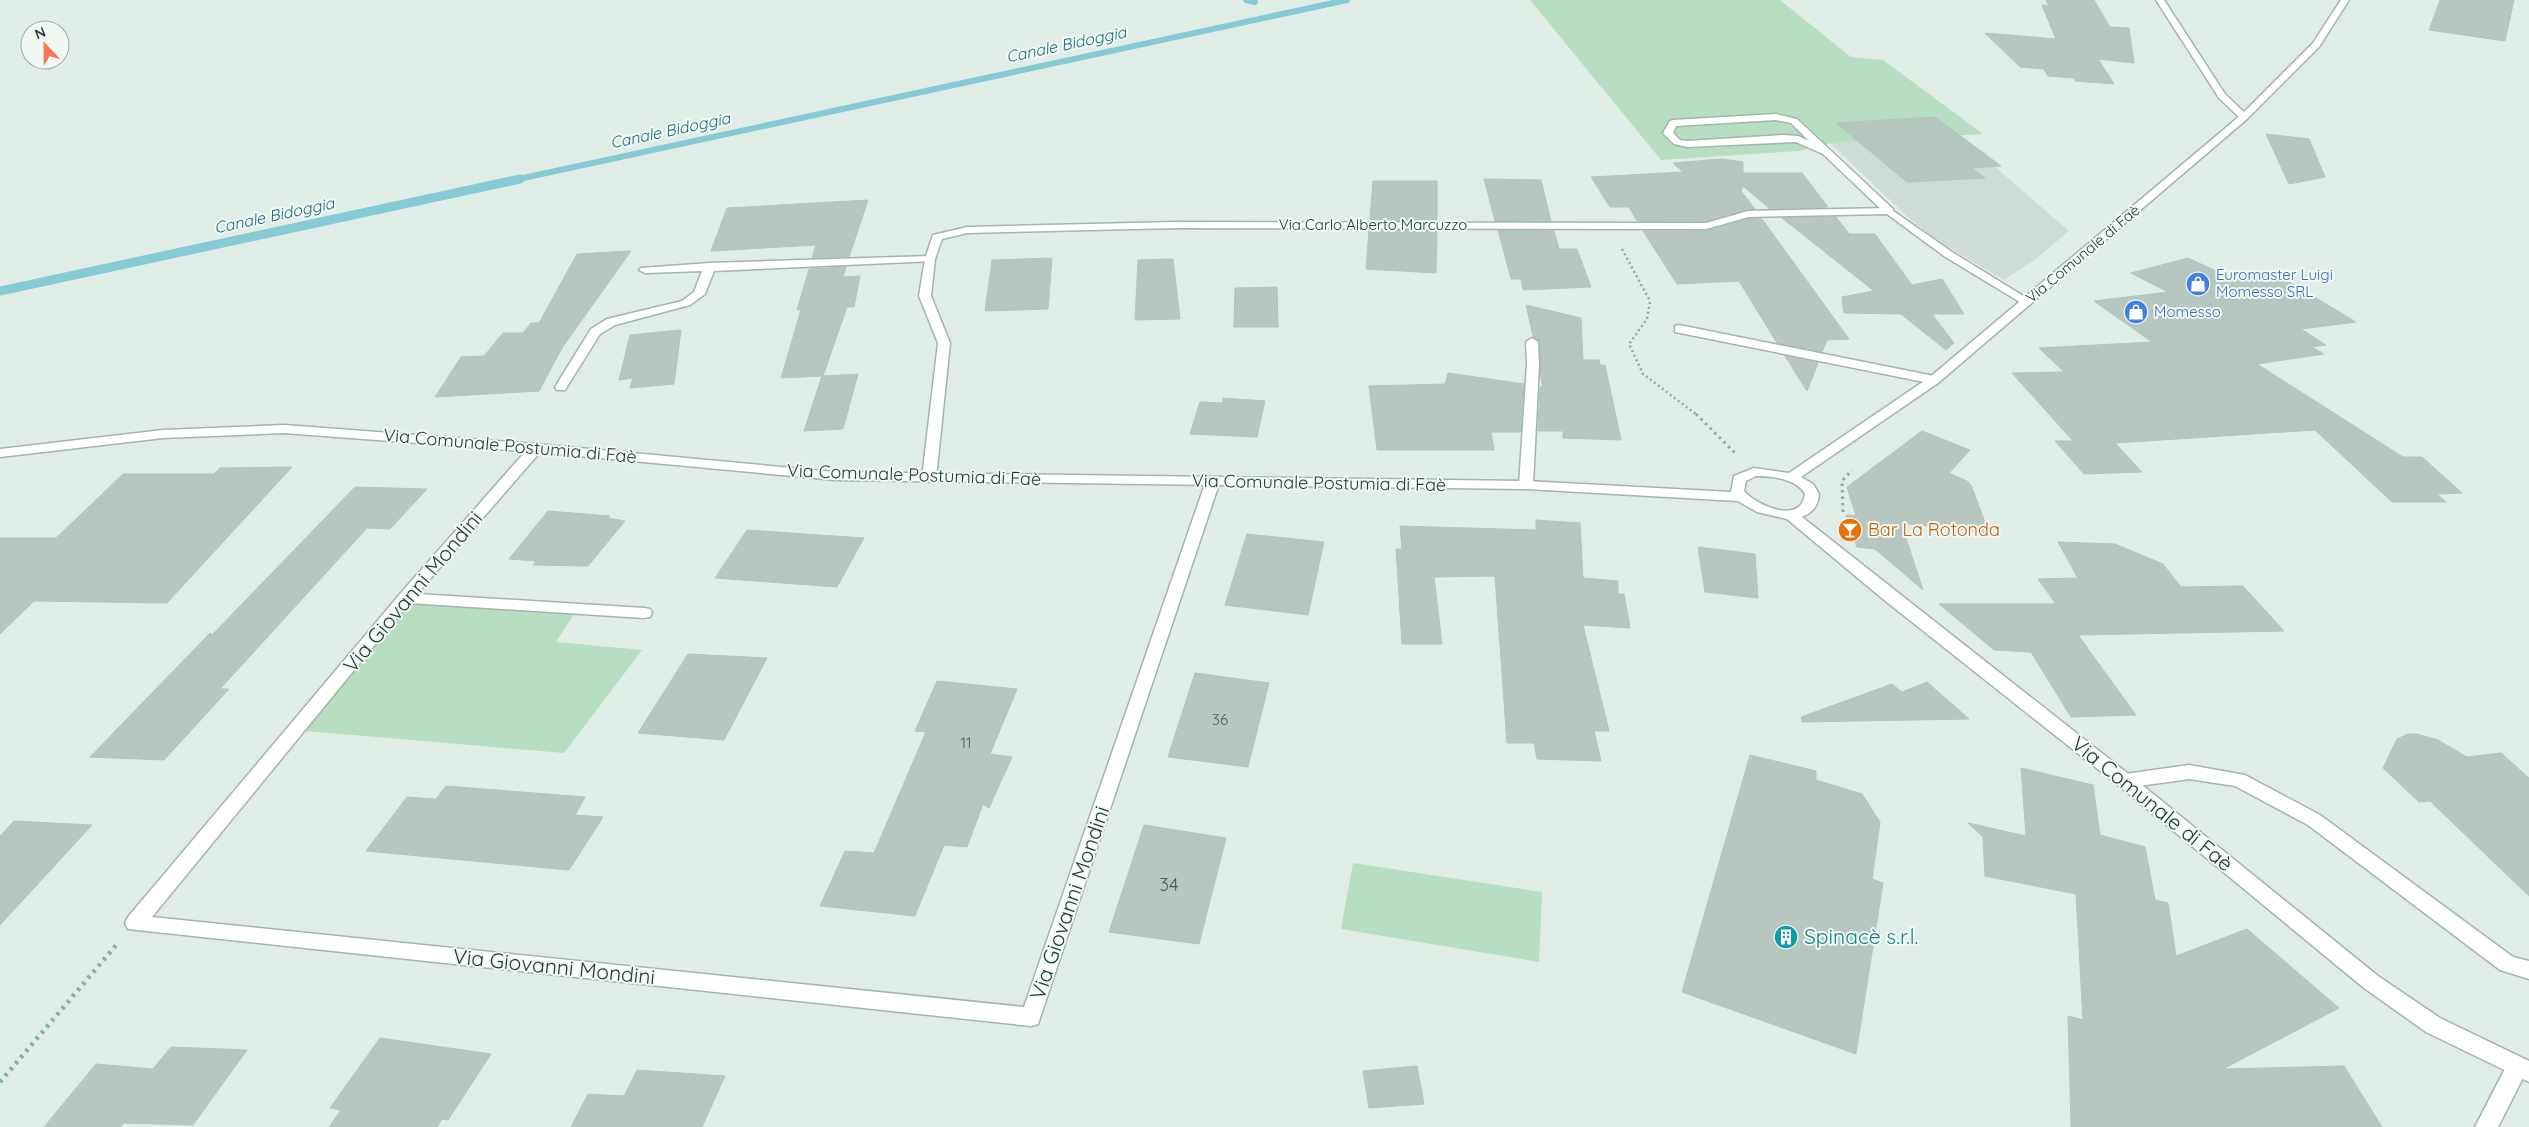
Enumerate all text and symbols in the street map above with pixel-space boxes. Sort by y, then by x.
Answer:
north arrow [20,20,70,70]
water label: Canale Bidoggia [1004,21,1129,66]
text: N [32,23,48,43]
water label: Canale Bidoggia [608,107,733,152]
water label: Canale Bidoggia [212,192,337,237]
street label: Via Comunale di Faè [2022,200,2144,307]
street label: Via Carlo Alberto Marcuzzo [1279,215,1467,234]
place label: Euromaster Luigi Momesso SRL [2216,265,2333,301]
shop icon: Euromaster Luigi Momesso SRL [2185,271,2211,297]
shop icon: Momesso [2123,299,2149,325]
place label: Momesso [2154,302,2221,321]
street label: Via Comunale Postumia di Faè [382,423,638,468]
street label: Via Comunale Postumia di Faè [787,459,1041,490]
street label: Via Comunale Postumia di Faè [1192,469,1446,496]
street label: Via Giovanni Mondini [337,505,487,677]
bar icon: Bar La Rotonda [1837,517,1863,543]
place label: Bar La Rotonda [1868,518,2000,541]
house number: 36 [1212,710,1228,729]
street label: Via Comunale di Faè [2067,730,2239,876]
house number: 11 [960,733,972,752]
street label: Via Giovanni Mondini [1024,803,1114,1003]
house number: 34 [1160,873,1178,896]
place label: Spinacè s.r.l. [1804,923,1918,949]
building icon: Spinacè s.r.l. [1773,924,1799,950]
street label: Via Giovanni Mondini [452,942,656,990]

